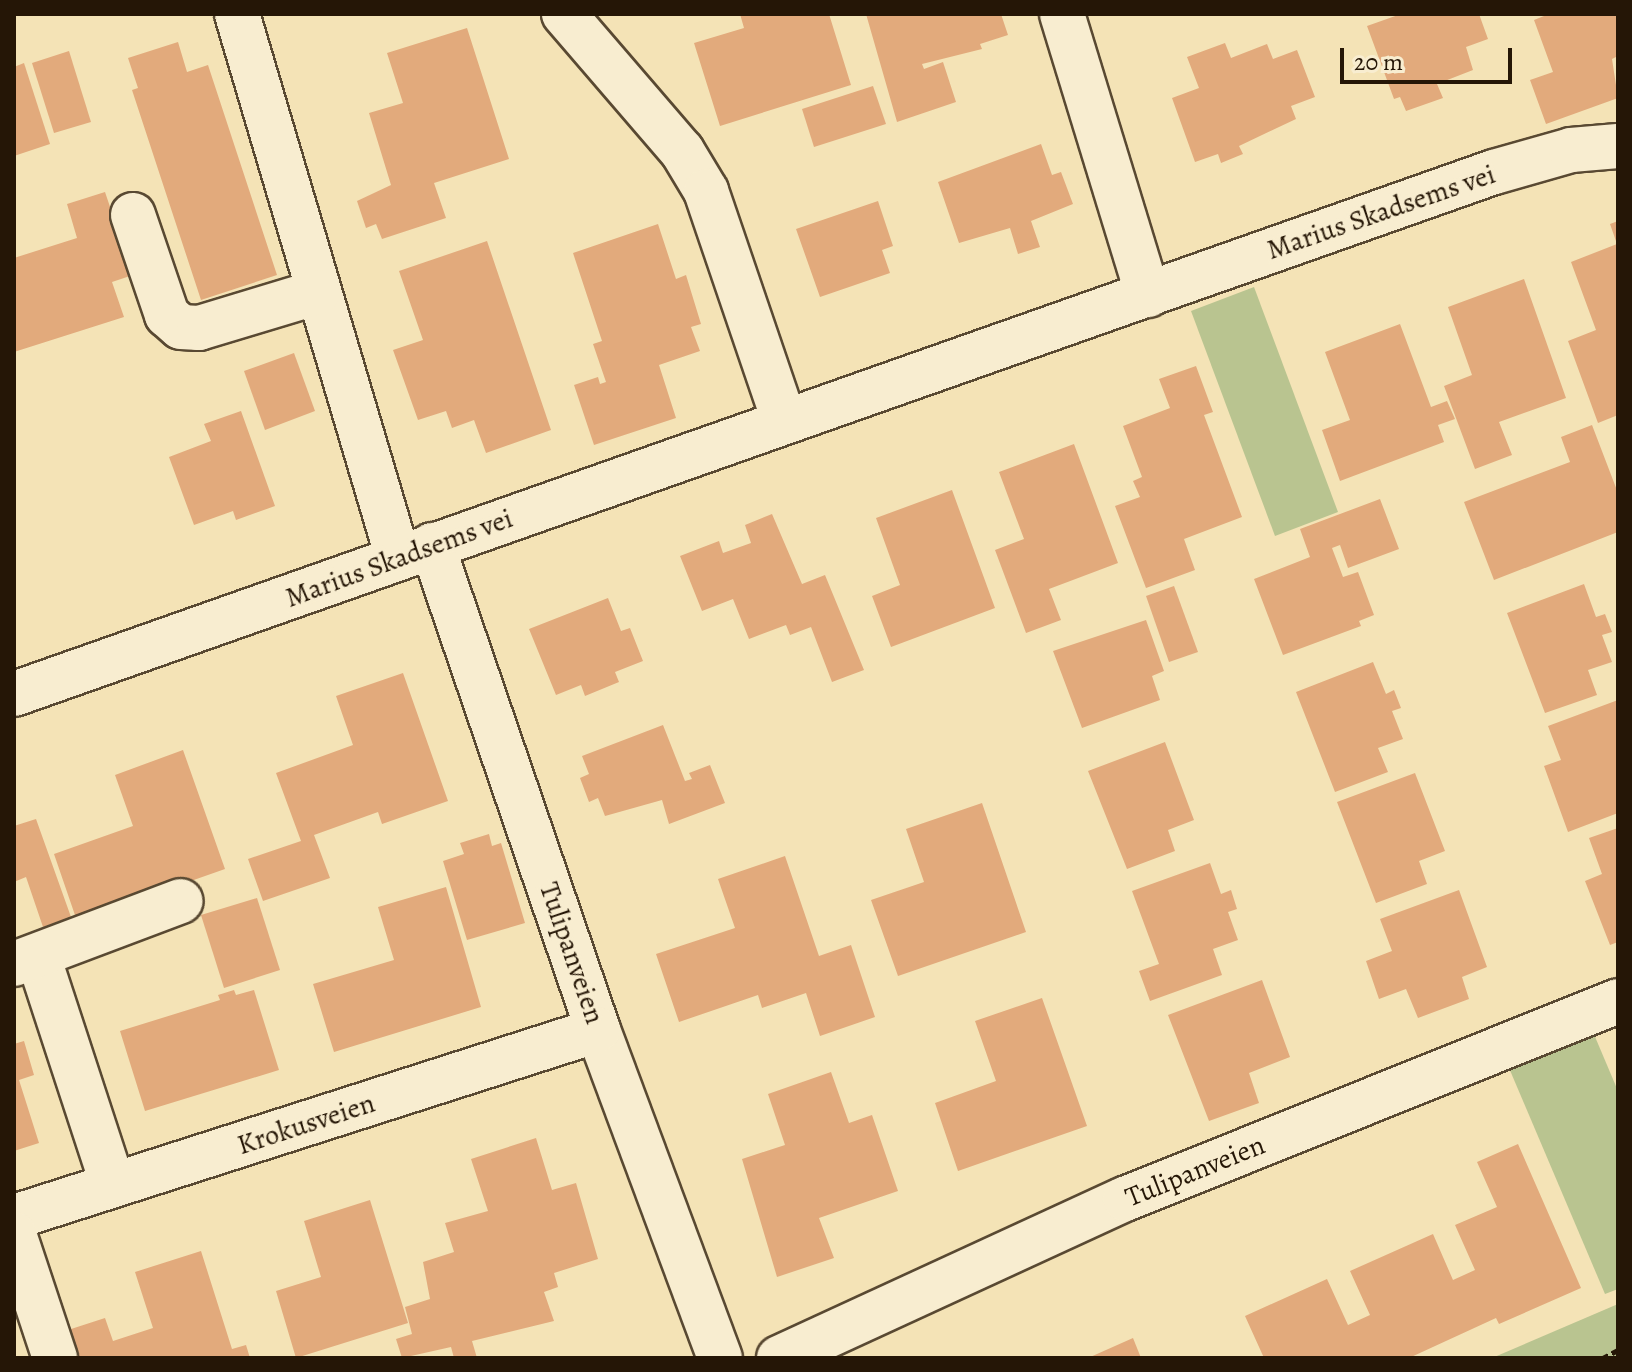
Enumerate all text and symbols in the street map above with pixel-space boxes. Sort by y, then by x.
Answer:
scale bar [1344,32,1516,82]
text: 20 m [1354,46,1403,78]
street label: Marius Skadsems vei [1262,157,1500,267]
street label: Marius Skadsems vei [281,501,517,615]
street label: Tulipanveien [532,878,612,1028]
street label: Krokusveien [233,1086,379,1162]
street label: Tulipanveien [1120,1128,1270,1214]

